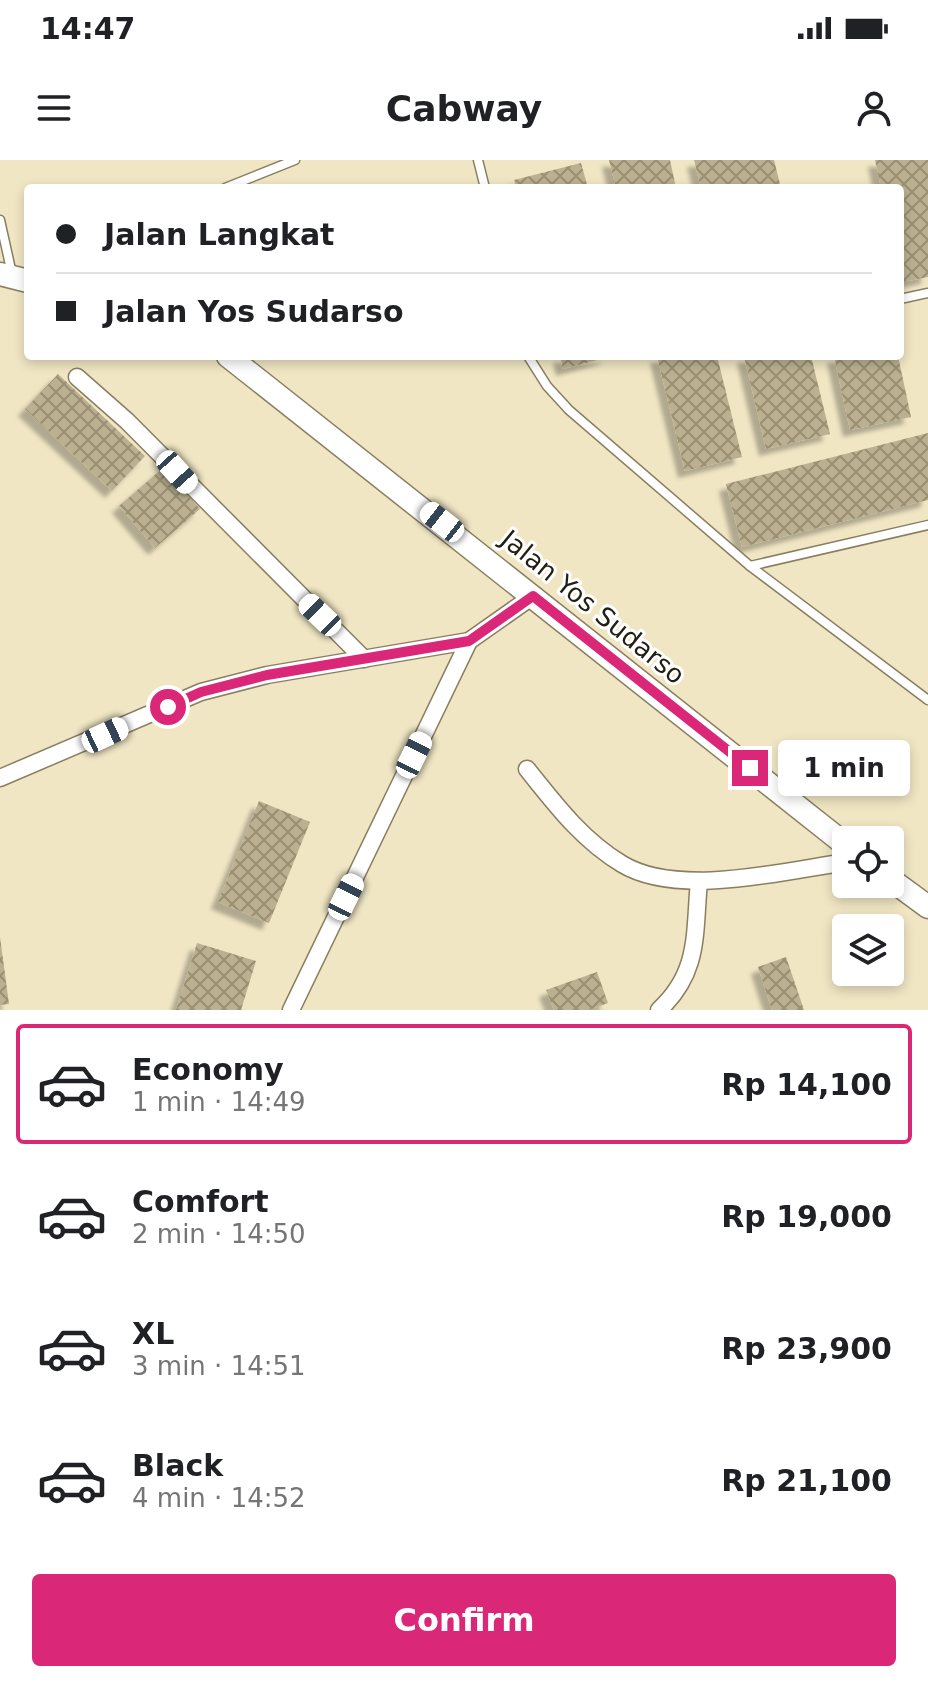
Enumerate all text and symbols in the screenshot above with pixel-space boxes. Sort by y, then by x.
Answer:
text: 14:47 [40,11,136,46]
icon: menu [32,86,76,130]
icon: person [852,86,896,130]
text: Cabway [386,88,542,129]
text: Jalan Langkat [104,217,334,252]
text: Jalan Yos Sudarso [104,294,404,329]
car [152,446,202,498]
car [416,498,468,546]
street label: Jalan Yos Sudarso [494,523,691,690]
car [294,590,346,640]
route start [150,689,186,725]
car [78,714,132,756]
car [393,728,435,782]
callout: 1 min [778,740,910,796]
route end [732,750,768,786]
text: 1 min [803,753,885,783]
map controls [832,826,904,986]
button: locate [832,826,904,898]
car [325,870,367,924]
button: layers [832,914,904,986]
icon: car [36,1048,108,1120]
text: Economy [132,1052,284,1087]
text: Rp 14,100 [721,1067,892,1102]
text: 1 min · 14:49 [132,1087,306,1117]
icon: car [36,1180,108,1252]
text: Comfort [132,1184,269,1219]
text: Rp 19,000 [721,1199,892,1234]
text: 2 min · 14:50 [132,1219,306,1249]
icon: car [36,1312,108,1384]
text: XL [132,1316,174,1351]
text: Rp 23,900 [721,1331,892,1366]
text: 3 min · 14:51 [132,1351,306,1381]
icon: car [36,1444,108,1516]
text: Black [132,1448,223,1483]
text: Rp 21,100 [721,1463,892,1498]
text: 4 min · 14:52 [132,1483,306,1513]
button: Confirm [32,1574,896,1666]

